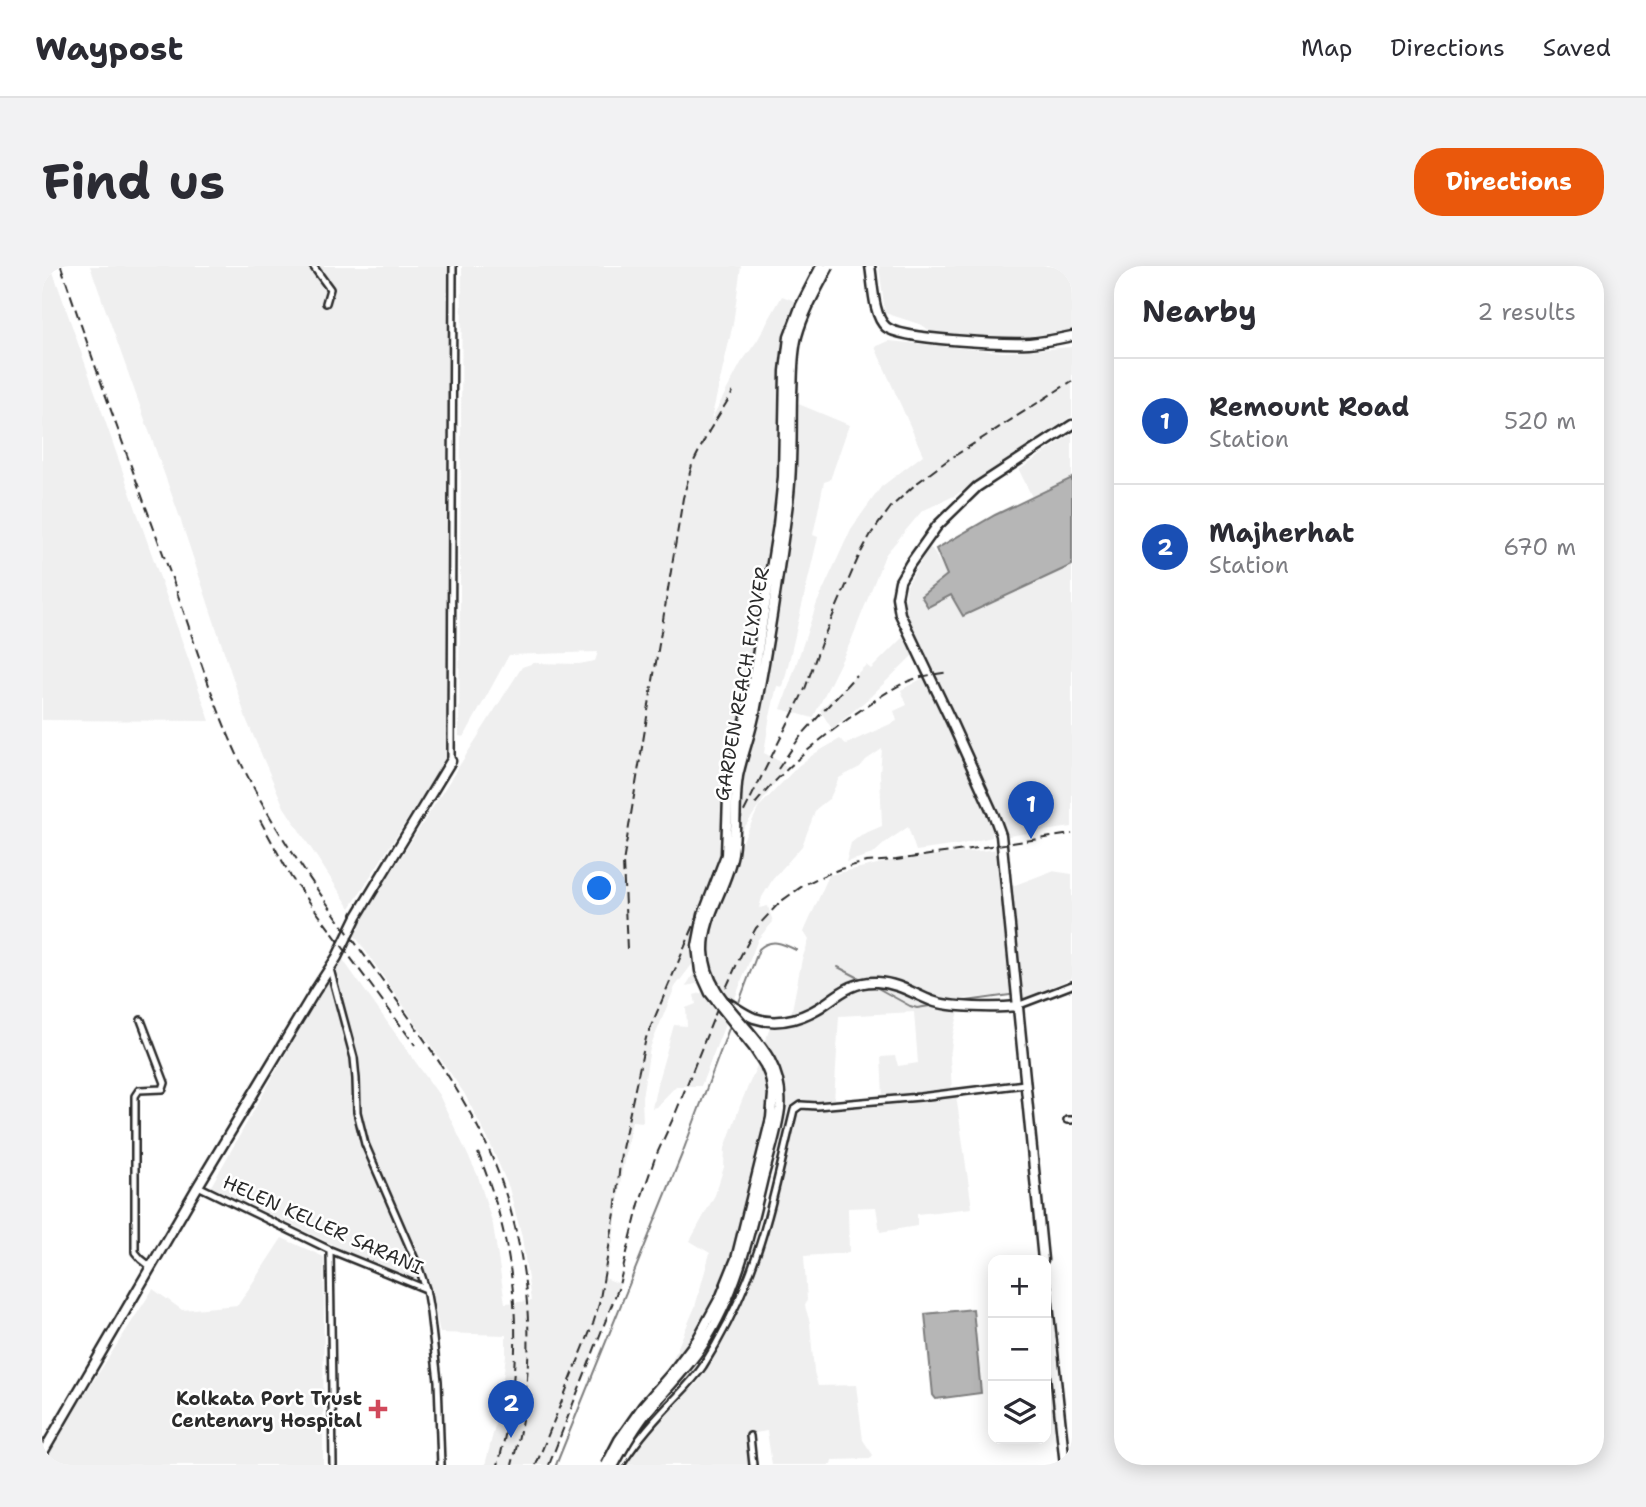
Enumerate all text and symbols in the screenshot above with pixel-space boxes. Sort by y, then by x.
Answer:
text: Waypost [35,26,183,71]
text: Map [1301,32,1352,64]
text: Directions [1390,32,1505,64]
text: Saved [1543,32,1611,64]
button: Directions [1414,148,1604,216]
text: Find us [42,149,225,215]
text: Nearby [1142,291,1257,332]
text: 2 results [1477,297,1576,327]
text: Remount Road [1209,389,1409,424]
text: 1 [1160,406,1170,436]
text: 520 m [1504,406,1576,436]
text: Station [1209,424,1289,454]
text: Majherhat [1209,515,1355,550]
text: 2 [1157,532,1173,562]
text: 670 m [1503,532,1576,562]
text: Station [1209,550,1289,580]
street label: GARDEN REACH FLYOVER [709,565,775,803]
pin: 1 [1008,781,1054,839]
your location [582,871,616,905]
street label: HELEN KELLER SARANI [219,1170,427,1280]
map controls [988,1255,1051,1444]
button: + [988,1255,1051,1318]
button: − [988,1318,1051,1381]
pin: 2 [488,1380,534,1438]
button: layers [988,1381,1051,1444]
place label: Kolkata Port Trust Centenary Hospital [171,1386,362,1433]
marker: Kolkata Port Trust Centenary Hospital [368,1399,388,1419]

